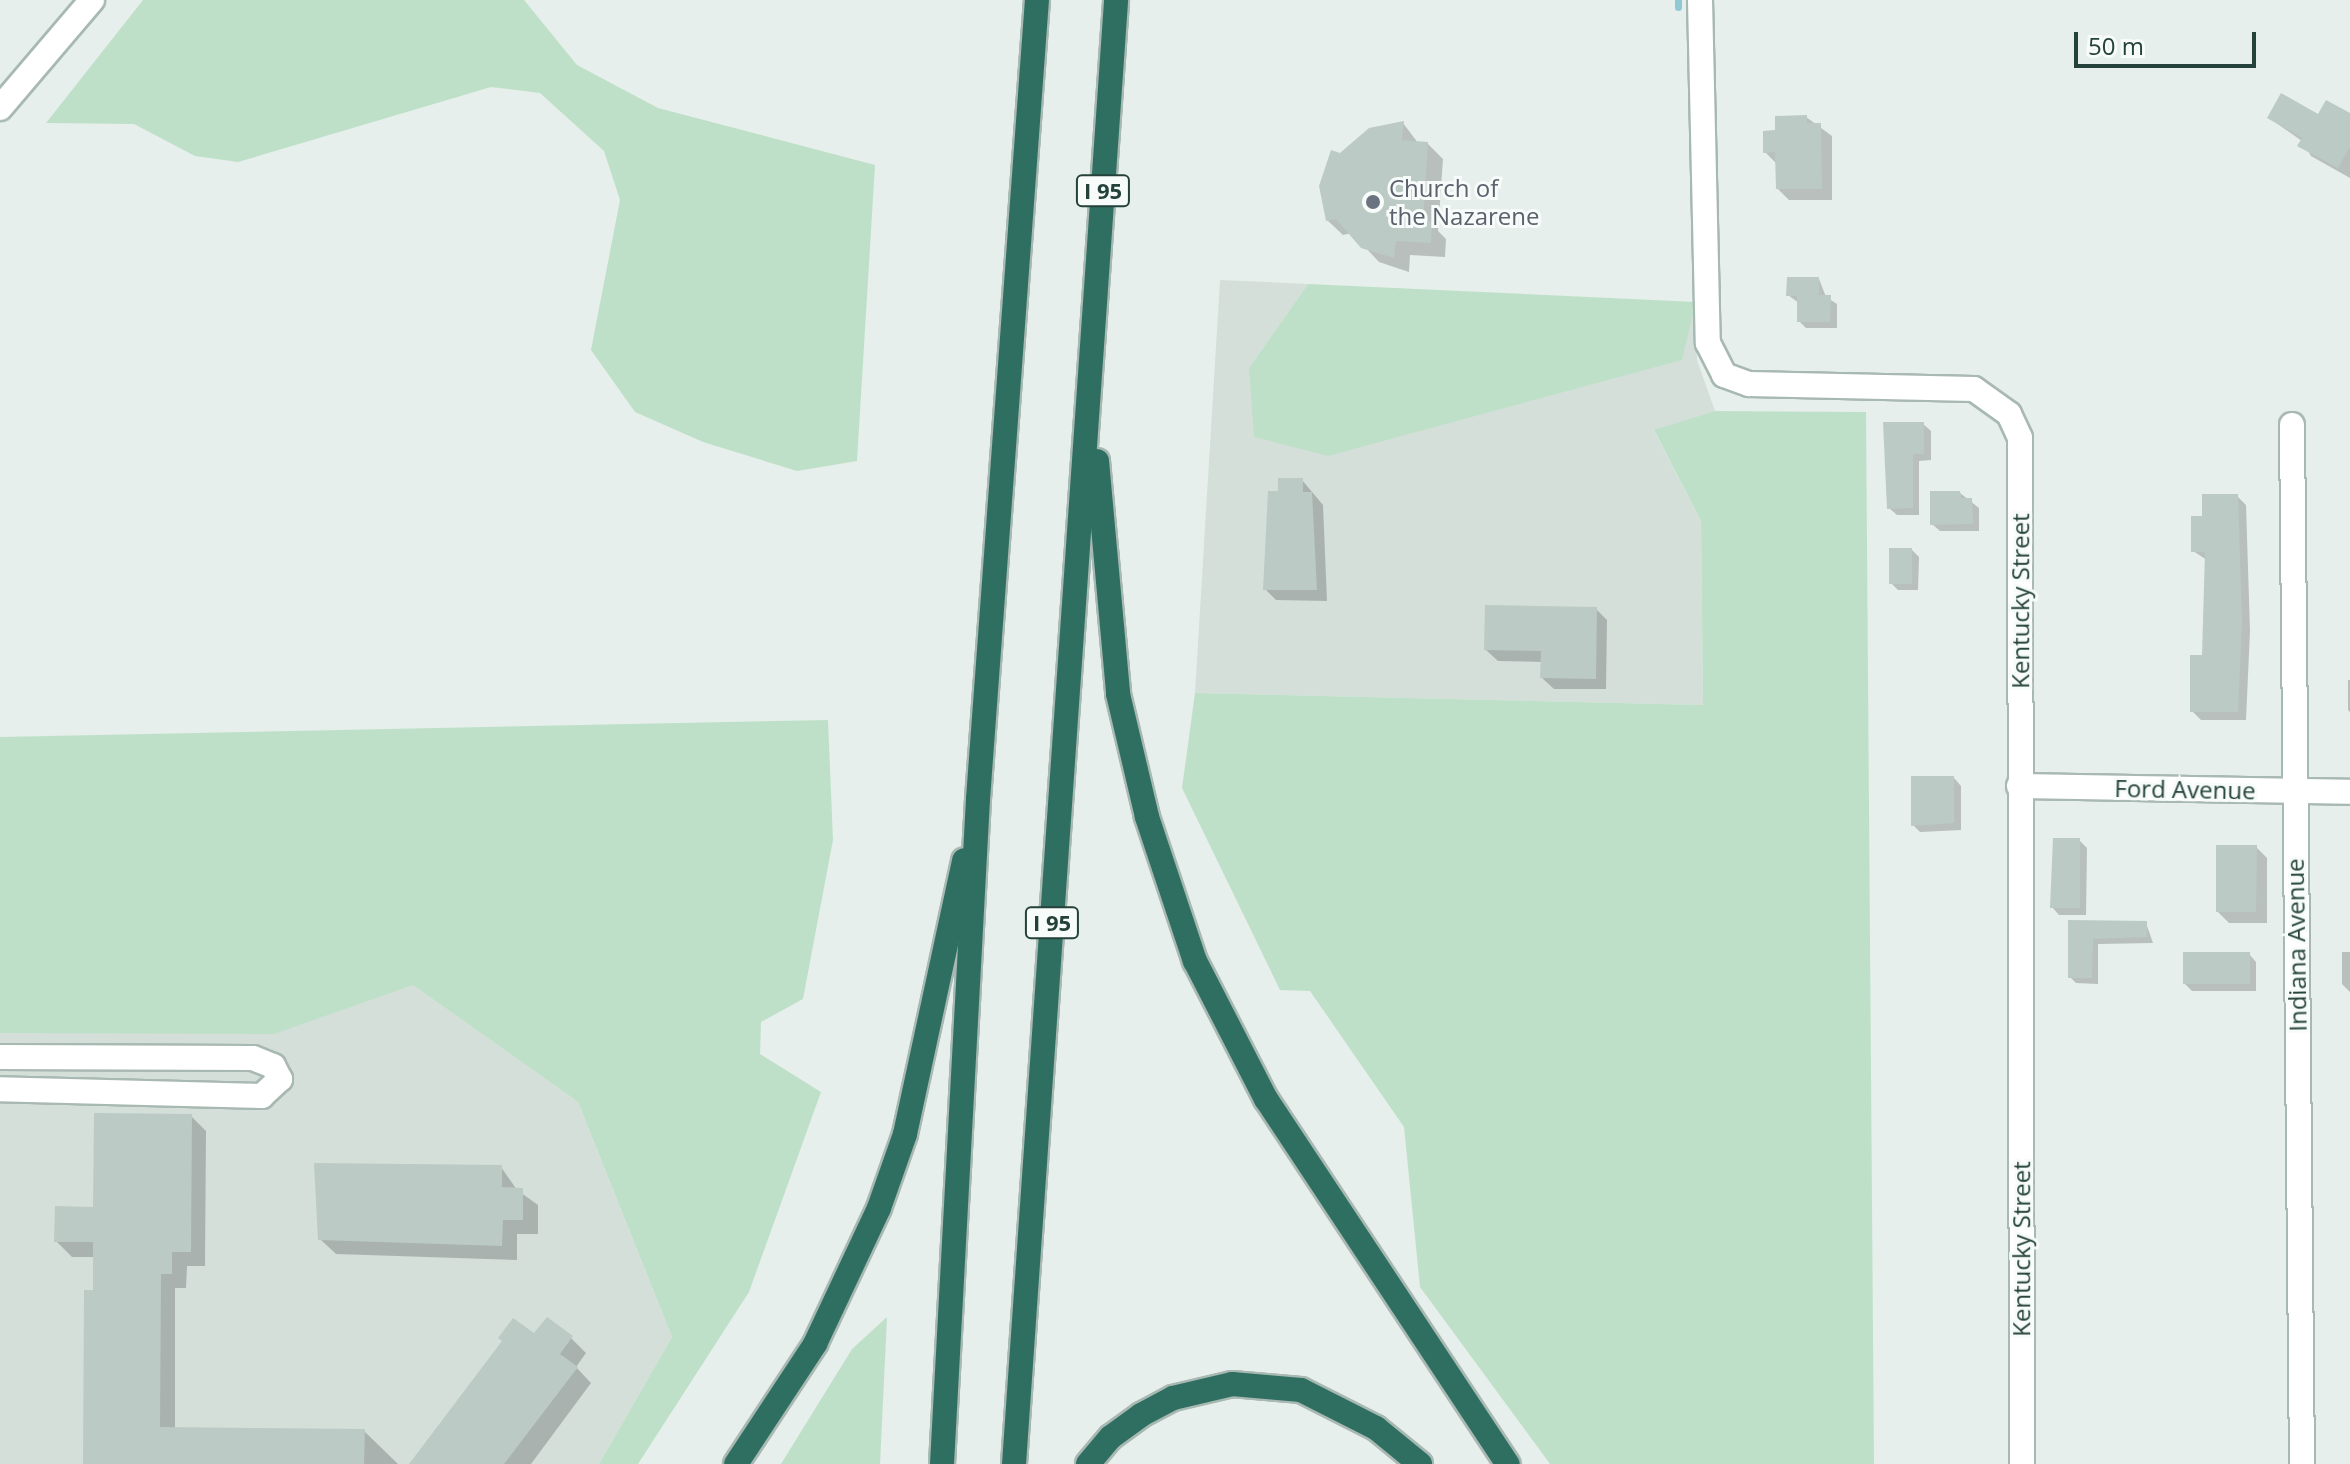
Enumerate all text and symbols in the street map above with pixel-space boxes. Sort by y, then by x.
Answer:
scale bar [2078,16,2260,66]
text: 50 m [2088,29,2144,62]
road number: I 95 [1075,173,1131,209]
place label: Church of the Nazarene [1389,174,1539,230]
marker: Church of the Nazarene [1364,193,1382,211]
street label: Kentucky Street [2006,513,2034,689]
street label: Ford Avenue [2114,773,2256,805]
street label: Indiana Avenue [2280,858,2312,1032]
road number: I 95 [1024,905,1080,941]
street label: Kentucky Street [2007,1161,2035,1337]

